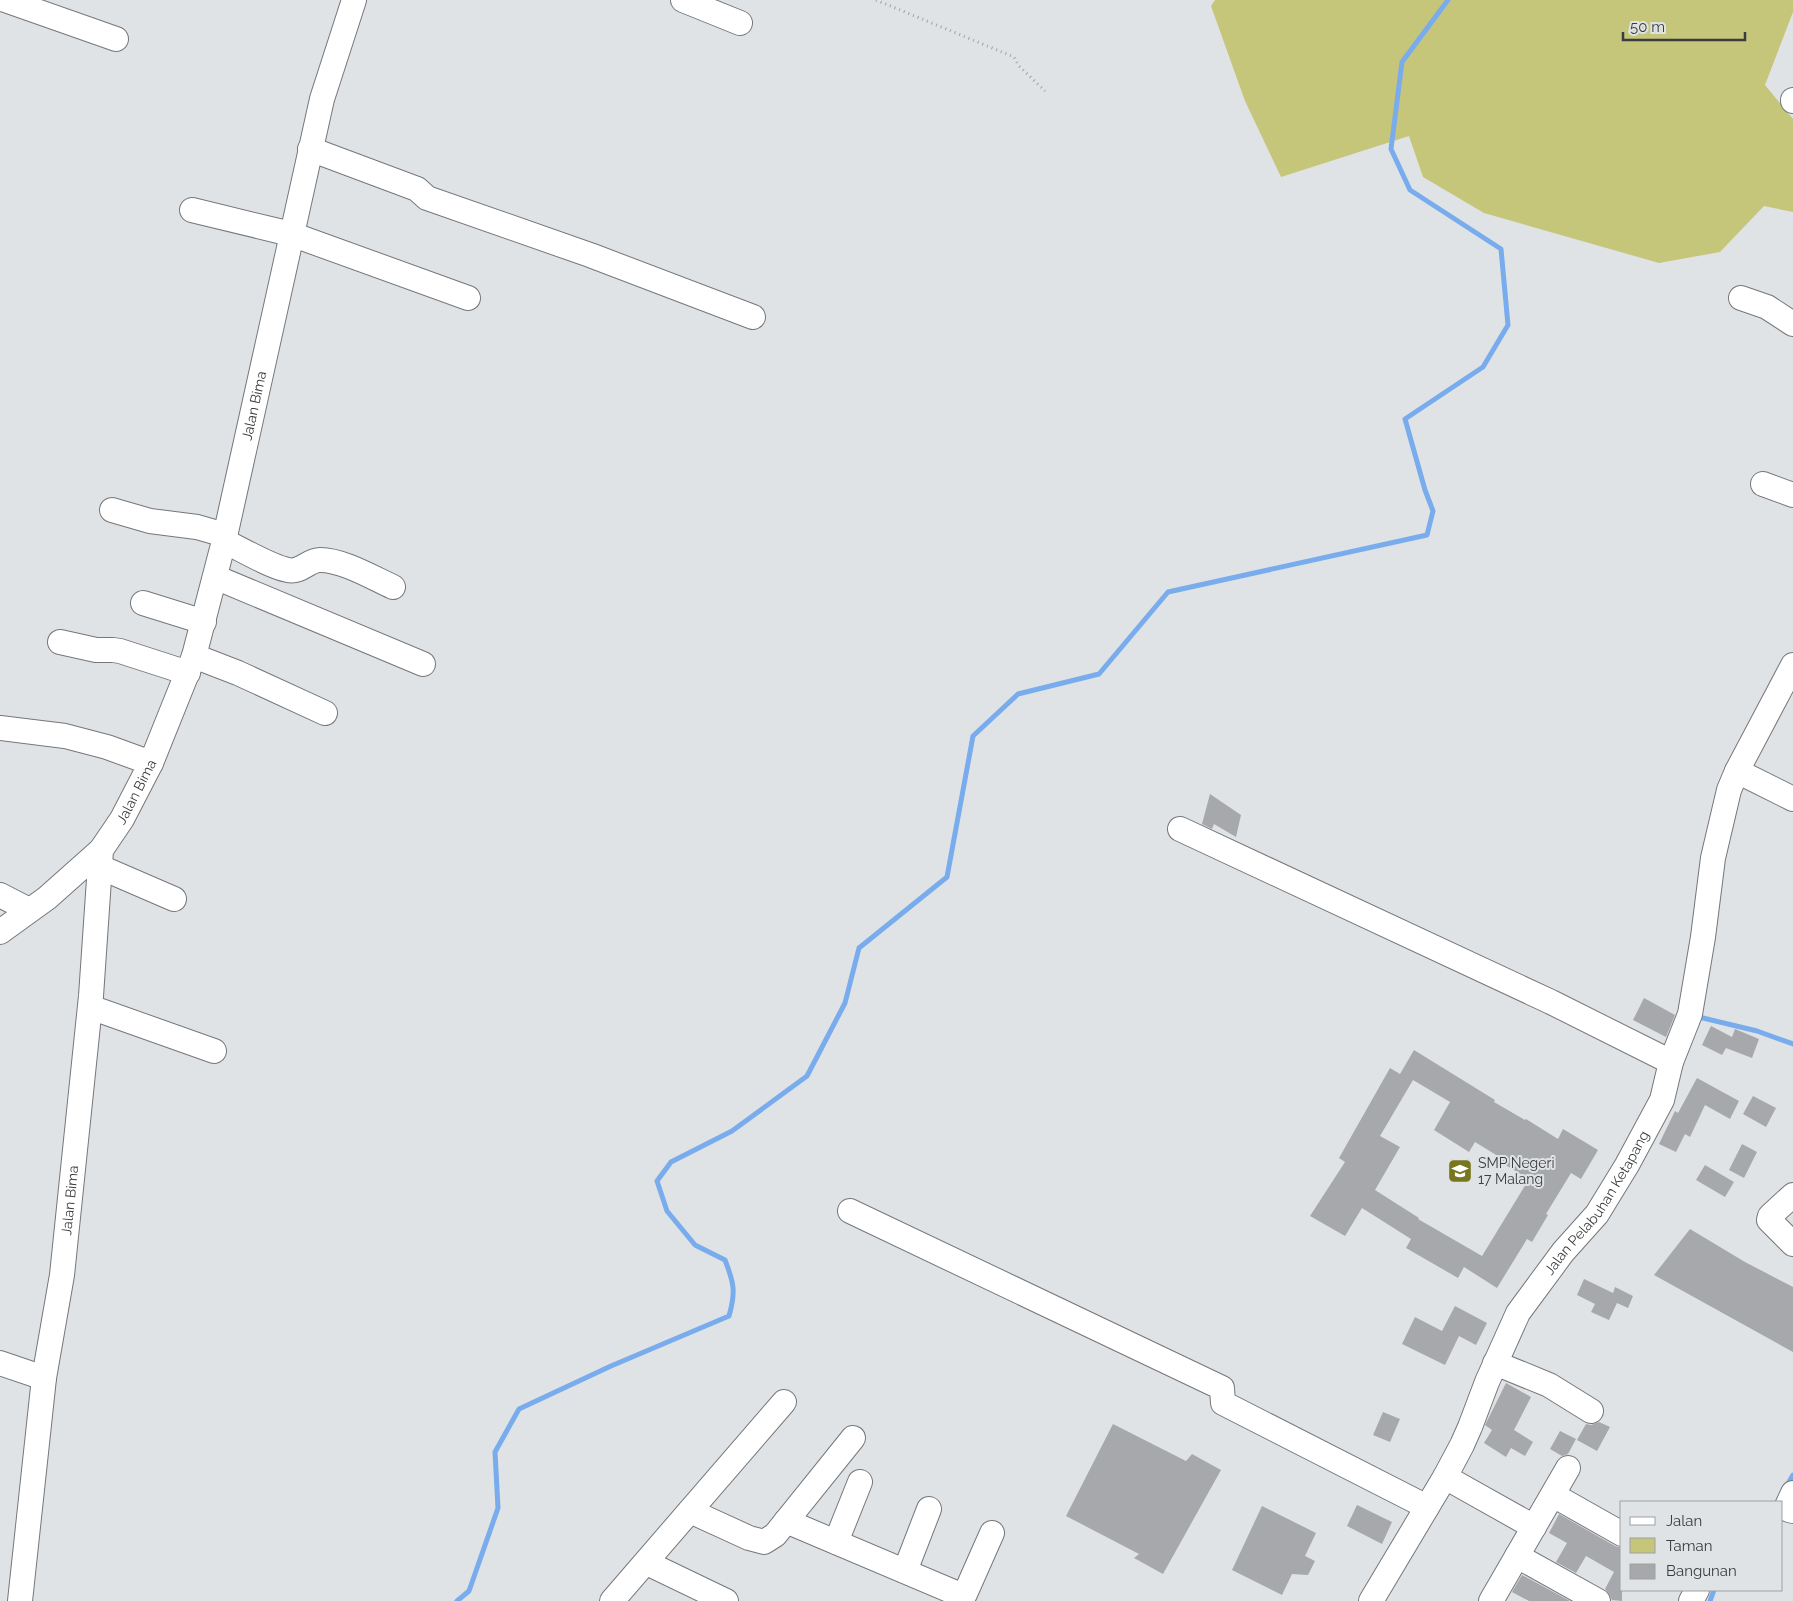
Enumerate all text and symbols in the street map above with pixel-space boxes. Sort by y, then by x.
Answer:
scale bar [1623,10,1746,42]
text: 50 m [1630,18,1665,36]
street label: Jalan Bima [239,370,269,442]
street label: Jalan Bima [113,757,159,827]
street label: Jalan Pelabuhan Ketapang [1541,1128,1652,1278]
place label: SMP Negeri 17 Malang [1478,1155,1554,1187]
school or university icon: SMP Negeri 17 Malang [1447,1158,1473,1184]
street label: Jalan Bima [58,1164,81,1236]
legend [1620,1501,1783,1591]
text: Jalan [1666,1512,1702,1530]
text: Taman [1666,1537,1712,1555]
text: Bangunan [1666,1562,1737,1580]

